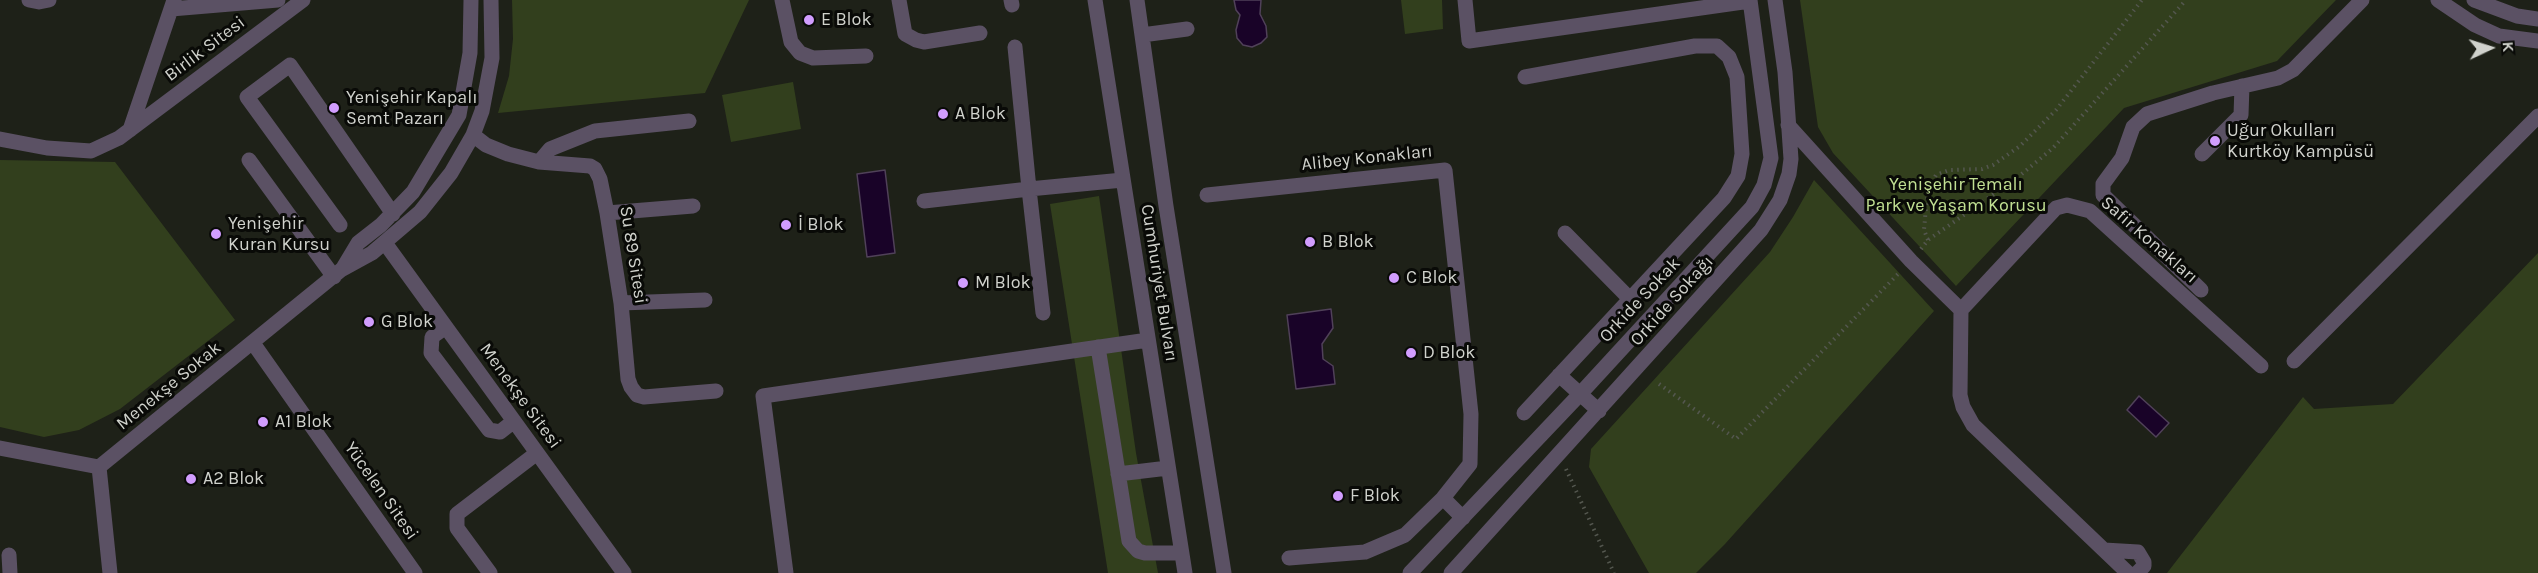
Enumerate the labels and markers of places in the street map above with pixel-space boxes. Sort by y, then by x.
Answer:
place label: E Blok [821,9,872,31]
marker: E Blok [802,13,816,27]
place label: Yenişehir Kapalı Semt Pazarı [346,87,478,130]
marker: Yenişehir Kapalı Semt Pazarı [327,101,341,115]
place label: A Blok [955,103,1006,125]
marker: A Blok [936,107,950,121]
place label: Uğur Okulları Kurtköy Kampüsü [2227,120,2374,162]
marker: Uğur Okulları Kurtköy Kampüsü [2208,134,2222,148]
place label: Yenişehir Kuran Kursu [228,213,330,256]
place label: İ Blok [798,214,844,236]
marker: İ Blok [779,218,793,232]
marker: Yenişehir Kuran Kursu [209,227,223,241]
place label: B Blok [1322,231,1374,253]
marker: B Blok [1303,235,1317,249]
place label: C Blok [1406,267,1458,289]
marker: C Blok [1387,271,1401,285]
place label: M Blok [975,272,1031,294]
marker: M Blok [956,276,970,290]
place label: G Blok [381,311,433,333]
marker: G Blok [362,315,376,329]
place label: D Blok [1423,342,1475,364]
marker: D Blok [1404,346,1418,360]
place label: A1 Blok [275,411,332,433]
marker: A1 Blok [256,415,270,429]
place label: A2 Blok [203,468,264,490]
marker: A2 Blok [184,472,198,486]
place label: F Blok [1350,485,1400,507]
marker: F Blok [1331,489,1345,503]

